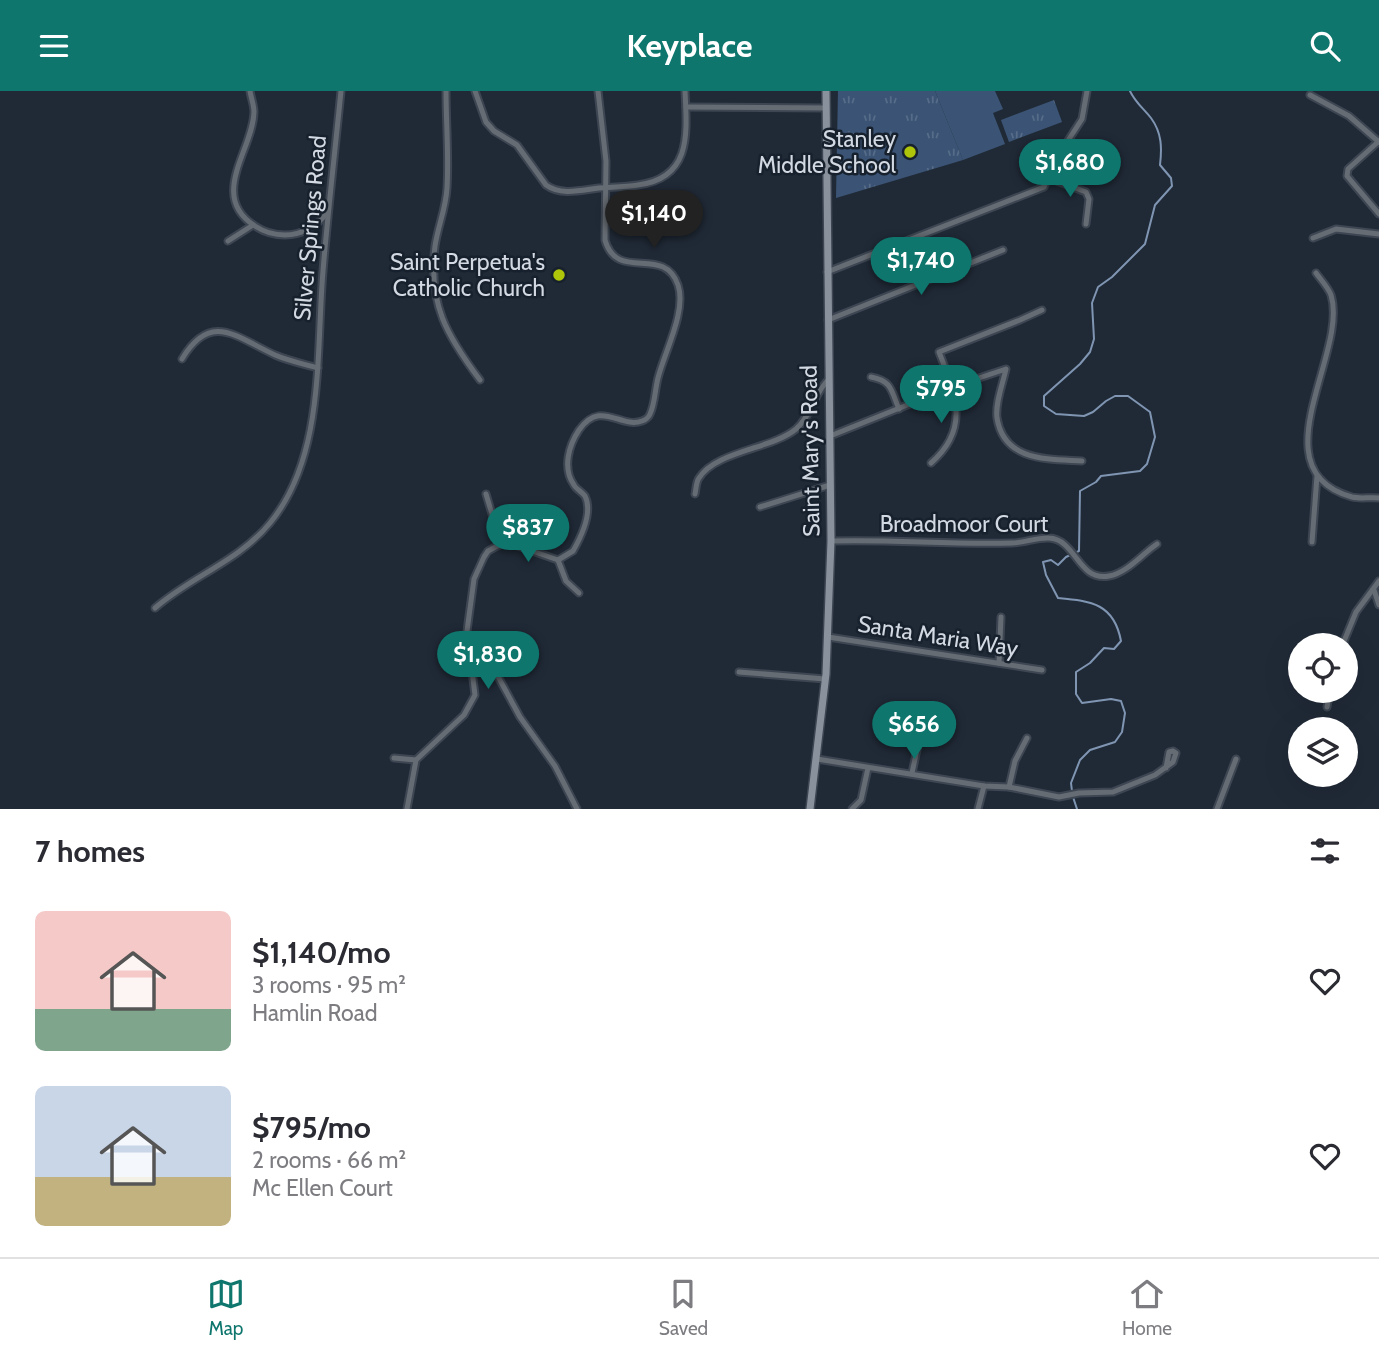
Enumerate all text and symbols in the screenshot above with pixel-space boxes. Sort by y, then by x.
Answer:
text: Keyplace [627,26,752,65]
icon: menu [35,27,73,65]
icon: search [1306,27,1344,65]
place label: Stanley Middle School [758,125,897,179]
street label: Silver Springs Road [288,134,332,322]
pin: $1,680 [1013,139,1127,199]
marker: Stanley Middle School [902,144,918,160]
text: $1,680 [1035,148,1105,176]
pin: $1,140 [597,191,711,250]
text: $1,140 [621,199,687,227]
pin: $1,740 [864,237,978,297]
text: $1,740 [887,246,955,274]
place label: Saint Perpetua's Catholic Church [390,248,545,302]
marker: Saint Perpetua's Catholic Church [551,267,567,283]
street label: Saint Mary's Road [795,365,825,537]
pin: $795 [900,365,982,425]
text: $795 [916,374,966,402]
pin: $837 [487,505,569,564]
street label: Broadmoor Court [880,510,1048,538]
text: $837 [502,513,554,541]
street label: Santa Maria Way [856,609,1021,663]
pin: $1,830 [431,631,545,691]
map controls [1288,633,1358,787]
button: locate [1288,633,1358,703]
text: $1,830 [453,640,523,668]
pin: $656 [873,701,955,761]
text: $656 [888,710,940,738]
button: layers [1288,717,1358,787]
icon: filters [1306,832,1344,870]
text: 7 homes [35,833,145,870]
text: $1,140/mo [252,934,391,971]
icon: home [91,939,175,1023]
icon: heart [1306,962,1344,1000]
text: 3 rooms · 95 m² [252,971,406,999]
text: Hamlin Road [252,999,377,1027]
text: $795/mo [252,1109,371,1146]
icon: home [91,1114,175,1198]
icon: heart [1306,1137,1344,1175]
text: 2 rooms · 66 m² [252,1146,406,1174]
text: Mc Ellen Court [252,1174,393,1202]
tab: Map [207,1275,245,1340]
tab: Saved [659,1275,708,1340]
tab: Home [1122,1275,1172,1340]

